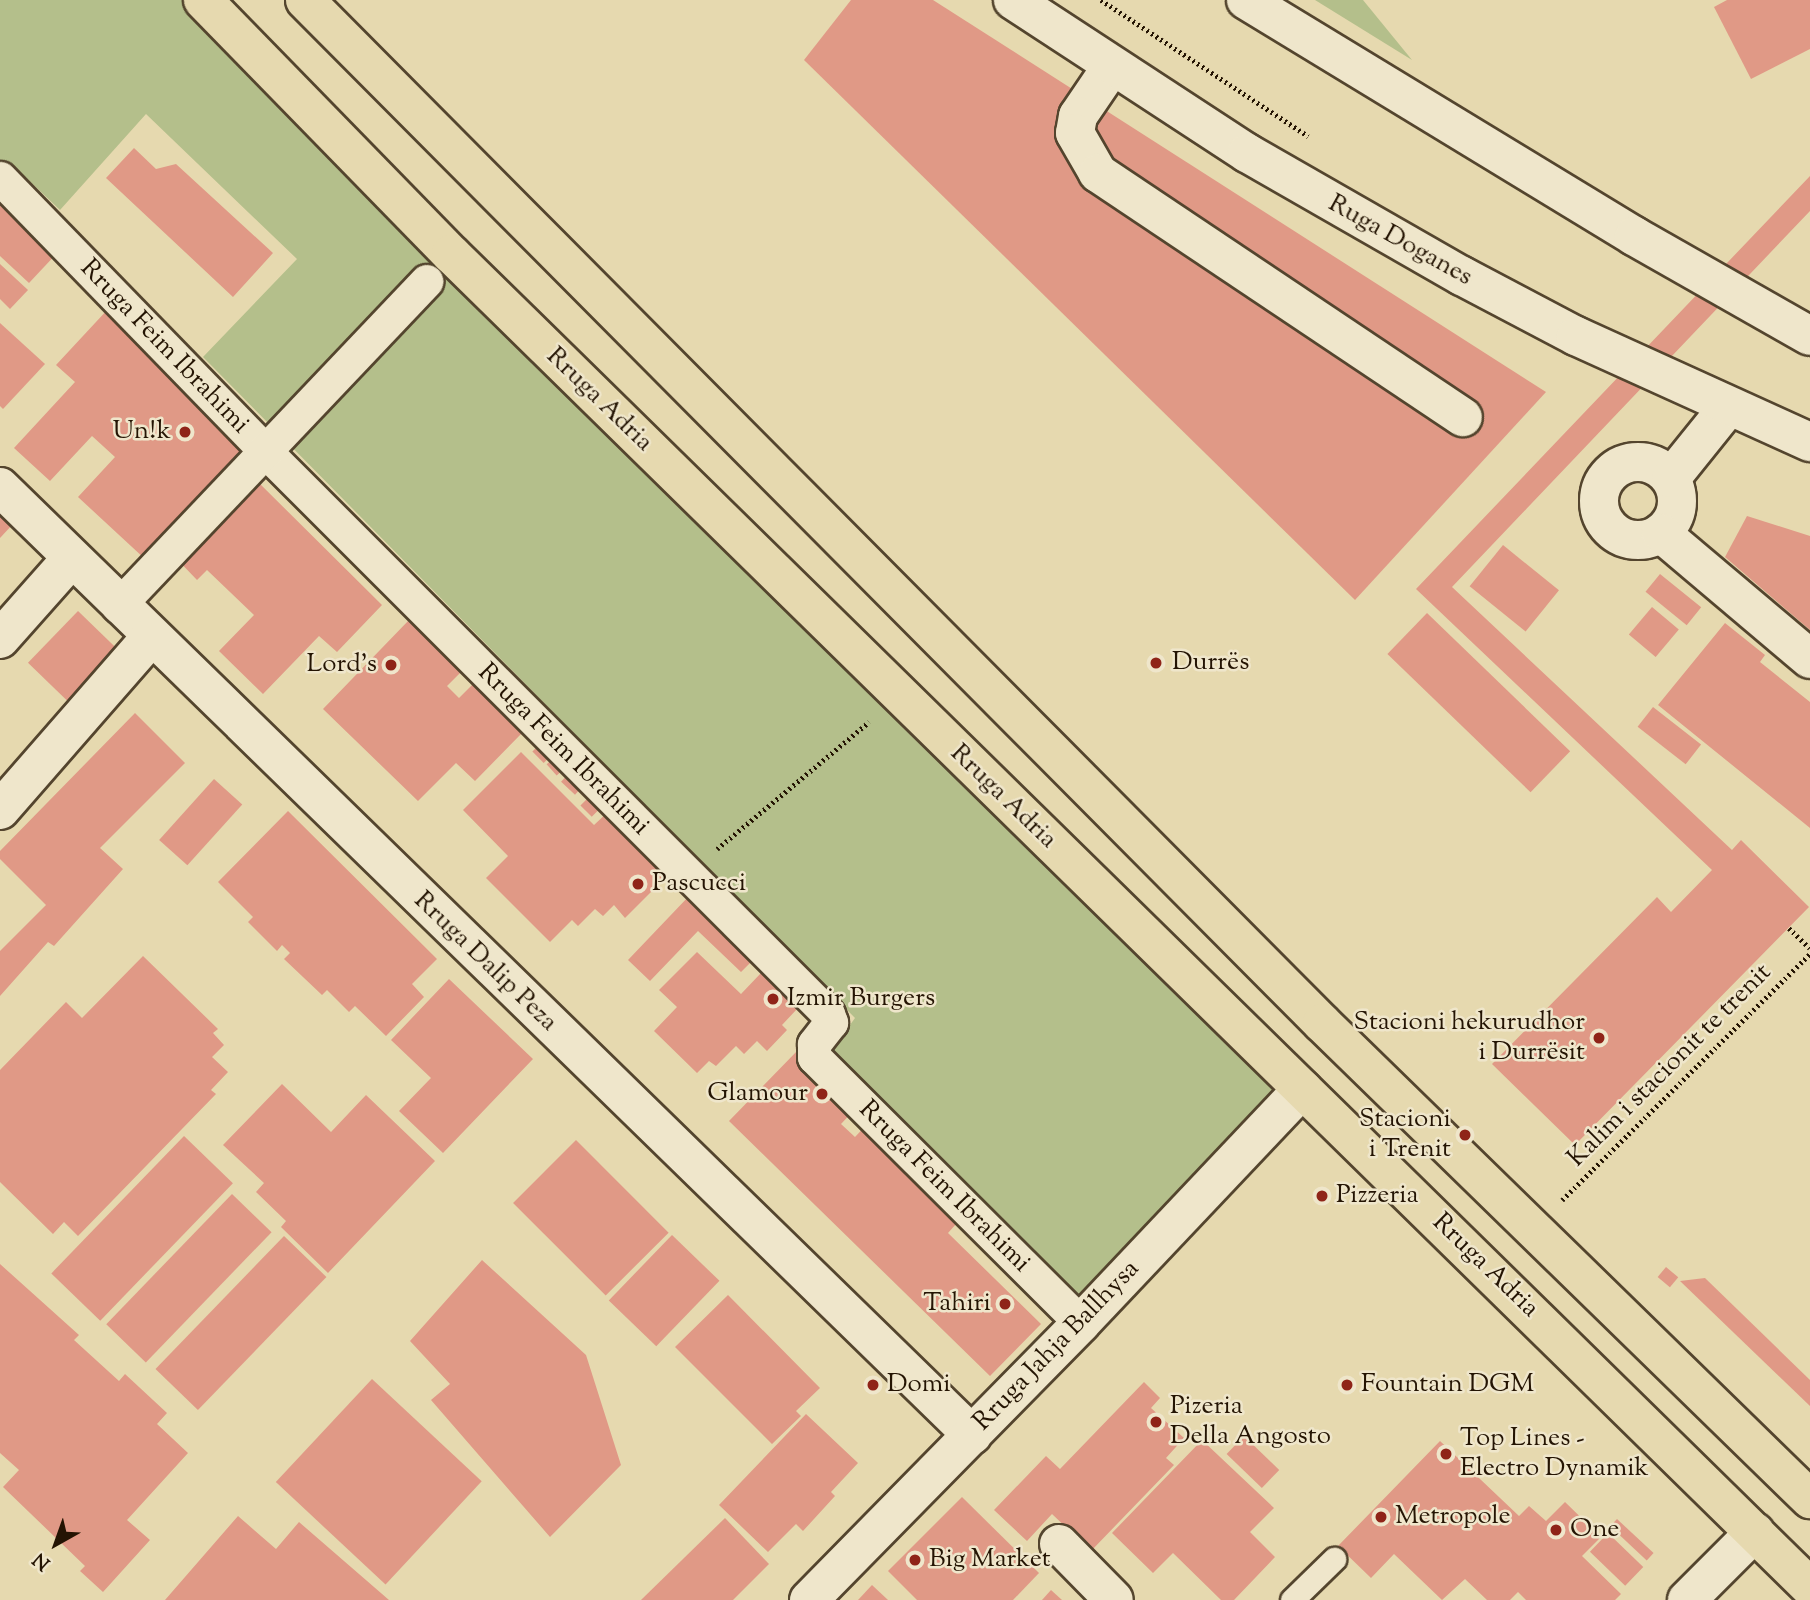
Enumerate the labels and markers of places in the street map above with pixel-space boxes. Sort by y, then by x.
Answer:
place label: Un!k [113,416,171,448]
marker: Un!k [177,424,193,440]
place label: Durrës [1172,647,1249,679]
place label: Lord's [307,649,377,681]
marker: Durrës [1146,653,1166,673]
marker: Lord's [383,657,399,673]
place label: Pascucci [652,868,746,900]
marker: Pascucci [630,876,646,892]
place label: Izmir Burgers [787,983,935,1015]
marker: Izmir Burgers [765,991,781,1007]
place label: Stacioni hekurudhor i Durrësit [1353,1007,1585,1068]
marker: Stacioni hekurudhor i Durrësit [1591,1030,1607,1046]
place label: Glamour [707,1078,808,1110]
marker: Glamour [814,1086,830,1102]
place label: Stacioni i Trenit [1359,1104,1451,1166]
marker: Stacioni i Trenit [1457,1127,1473,1143]
place label: Pizzeria [1336,1180,1419,1212]
marker: Pizzeria [1314,1188,1330,1204]
place label: Tahiri [923,1288,991,1320]
marker: Tahiri [997,1296,1013,1312]
place label: Domi [887,1369,951,1401]
place label: Fountain DGM [1361,1369,1534,1401]
marker: Domi [865,1377,881,1393]
marker: Fountain DGM [1339,1377,1355,1393]
place label: Pizeria Della Angosto [1170,1391,1331,1452]
marker: Pizeria Della Angosto [1148,1414,1164,1430]
place label: Top Lines - Electro Dynamik [1460,1423,1649,1484]
marker: Top Lines - Electro Dynamik [1438,1446,1454,1462]
place label: Metropole [1395,1501,1511,1533]
marker: Metropole [1373,1509,1389,1525]
place label: One [1570,1514,1619,1546]
marker: One [1548,1522,1564,1538]
place label: Big Market [929,1544,1051,1576]
marker: Big Market [907,1552,923,1568]

